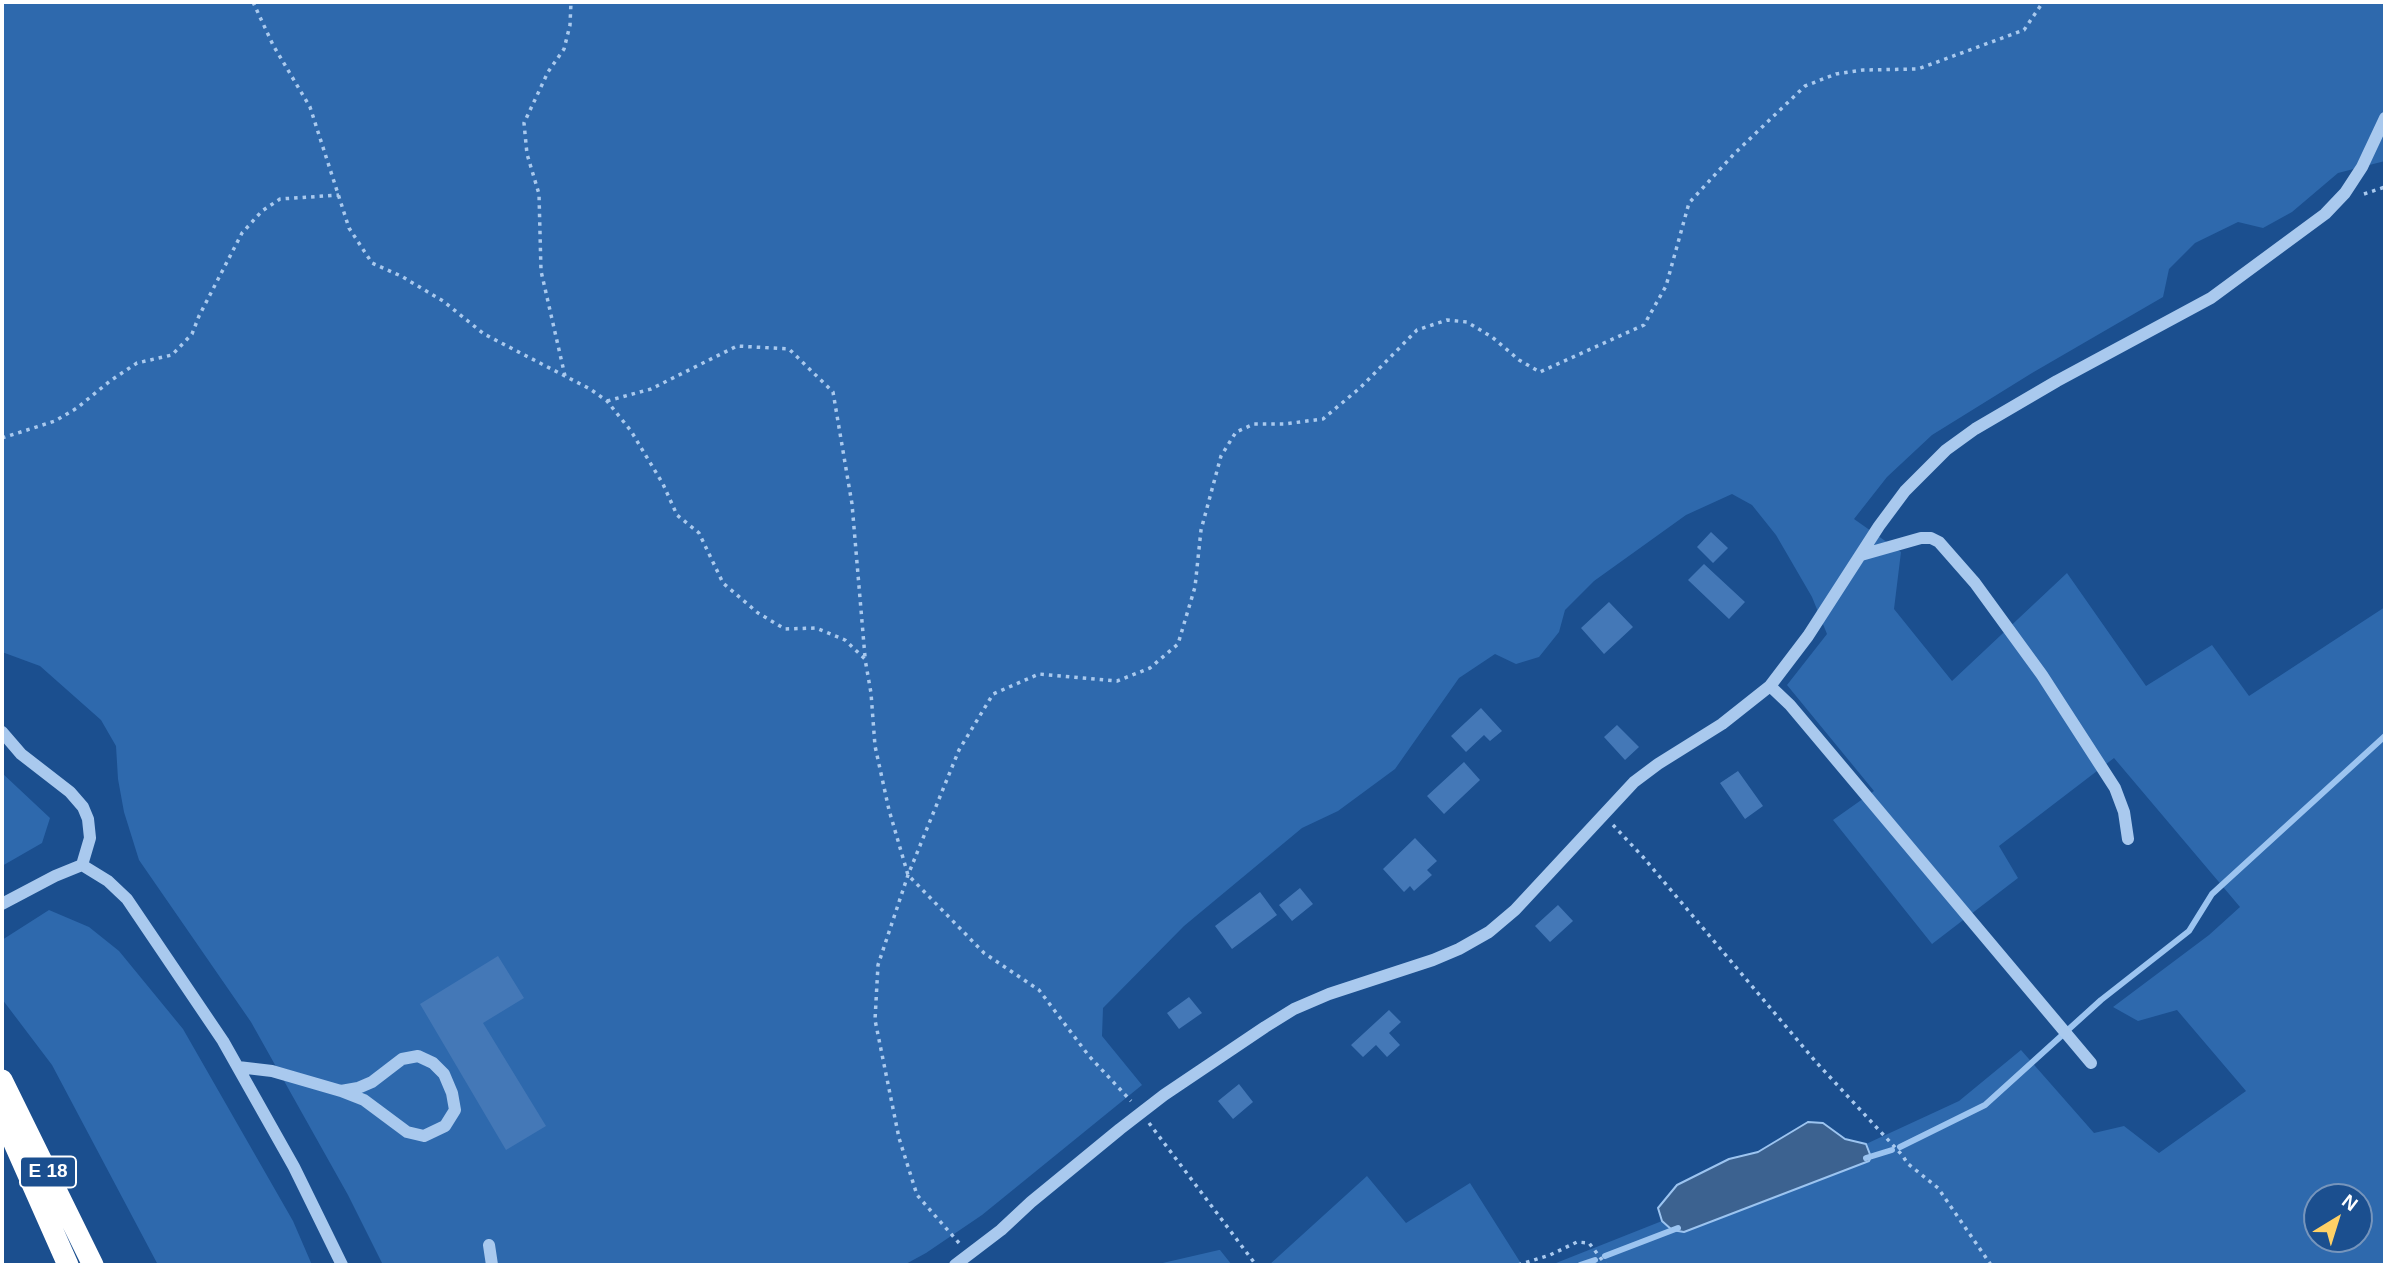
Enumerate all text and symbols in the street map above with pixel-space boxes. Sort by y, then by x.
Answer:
road number: E 18 [20,1156,76,1188]
north arrow [2303,1183,2373,1253]
text: N [2338,1190,2362,1215]

